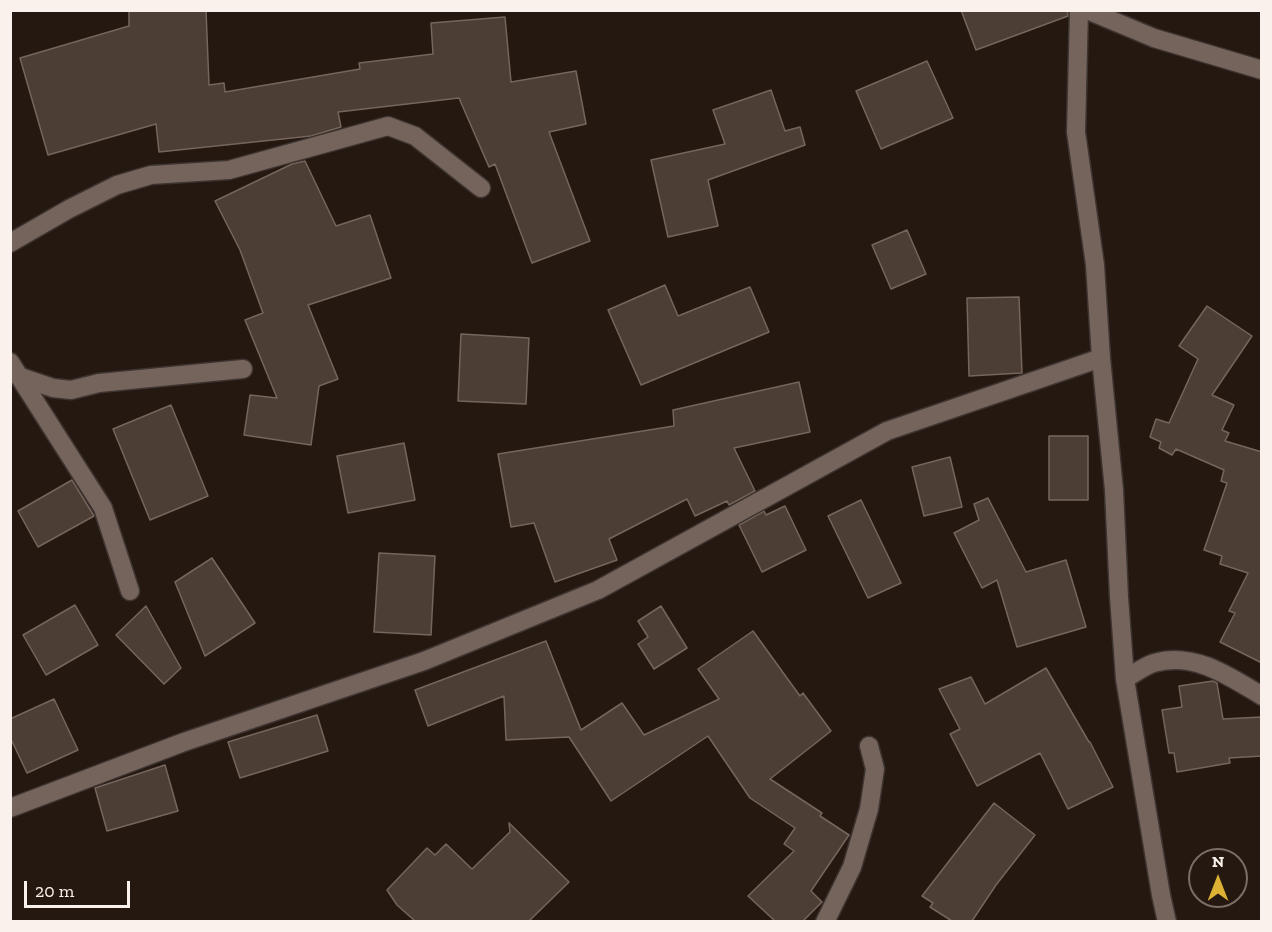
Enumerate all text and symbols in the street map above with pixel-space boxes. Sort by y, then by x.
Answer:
north arrow [1188,848,1248,908]
text: N [1212,852,1224,871]
scale bar [27,869,134,907]
text: 20 m [35,880,74,902]

